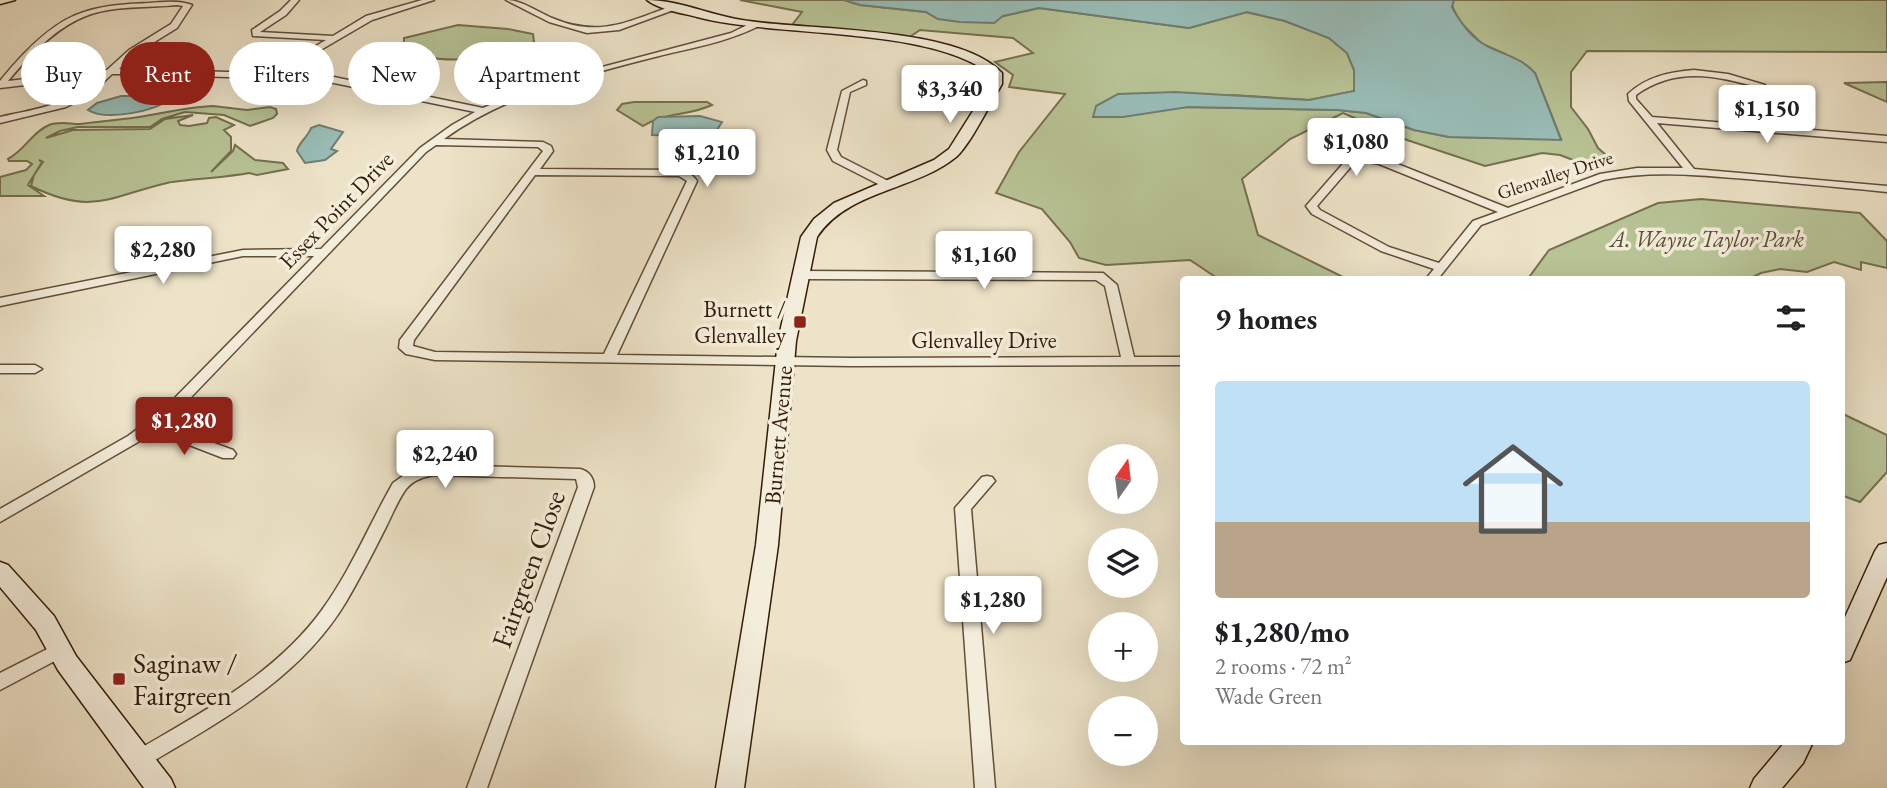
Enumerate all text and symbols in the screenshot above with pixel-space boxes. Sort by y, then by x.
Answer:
chip: Buy [21,42,106,105]
chip: Rent [120,42,215,105]
chip: Filters [229,42,334,105]
chip: New [348,42,440,105]
chip: Apartment [454,42,604,105]
pin: $3,340 [893,66,1007,125]
text: $3,340 [918,73,982,103]
pin: $1,150 [1710,86,1824,145]
text: $1,150 [1735,93,1799,123]
pin: $1,080 [1299,118,1413,178]
text: $1,080 [1324,126,1388,156]
pin: $1,210 [650,130,764,189]
text: $1,210 [675,137,739,167]
street label: Essex Point Drive [272,145,400,275]
street label: Glenvalley Drive [1494,145,1616,205]
park label: A. Wayne Taylor Park [1608,224,1805,254]
pin: $2,280 [106,226,220,286]
pin: $1,160 [927,232,1041,291]
text: $2,280 [131,234,195,264]
text: $1,160 [952,239,1016,269]
place label: Burnett / Glenvalley [694,294,787,350]
text: 9 homes [1215,299,1317,338]
icon: filters [1772,299,1810,337]
marker: Burnett / Glenvalley [792,314,808,330]
street label: Glenvalley Drive [911,325,1057,355]
street label: Burnett Avenue [757,364,799,506]
pin: $1,280 [127,398,241,457]
text: $1,280 [152,405,216,435]
icon: home [1450,426,1576,552]
pin: $2,240 [388,430,502,490]
text: $2,240 [413,438,477,468]
north arrow [1088,444,1158,514]
map controls [1088,444,1158,766]
street label: Fairgreen Close [483,485,573,653]
button: layers [1088,528,1158,598]
pin: $1,280 [936,576,1050,636]
text: $1,280 [961,584,1025,614]
button: + [1088,612,1158,682]
text: $1,280/mo [1215,612,1349,651]
place label: Saginaw / Fairgreen [133,645,238,713]
text: 2 rooms · 72 m² [1215,651,1352,681]
marker: Saginaw / Fairgreen [111,671,127,687]
text: Wade Green [1215,681,1322,711]
button: − [1088,696,1158,766]

